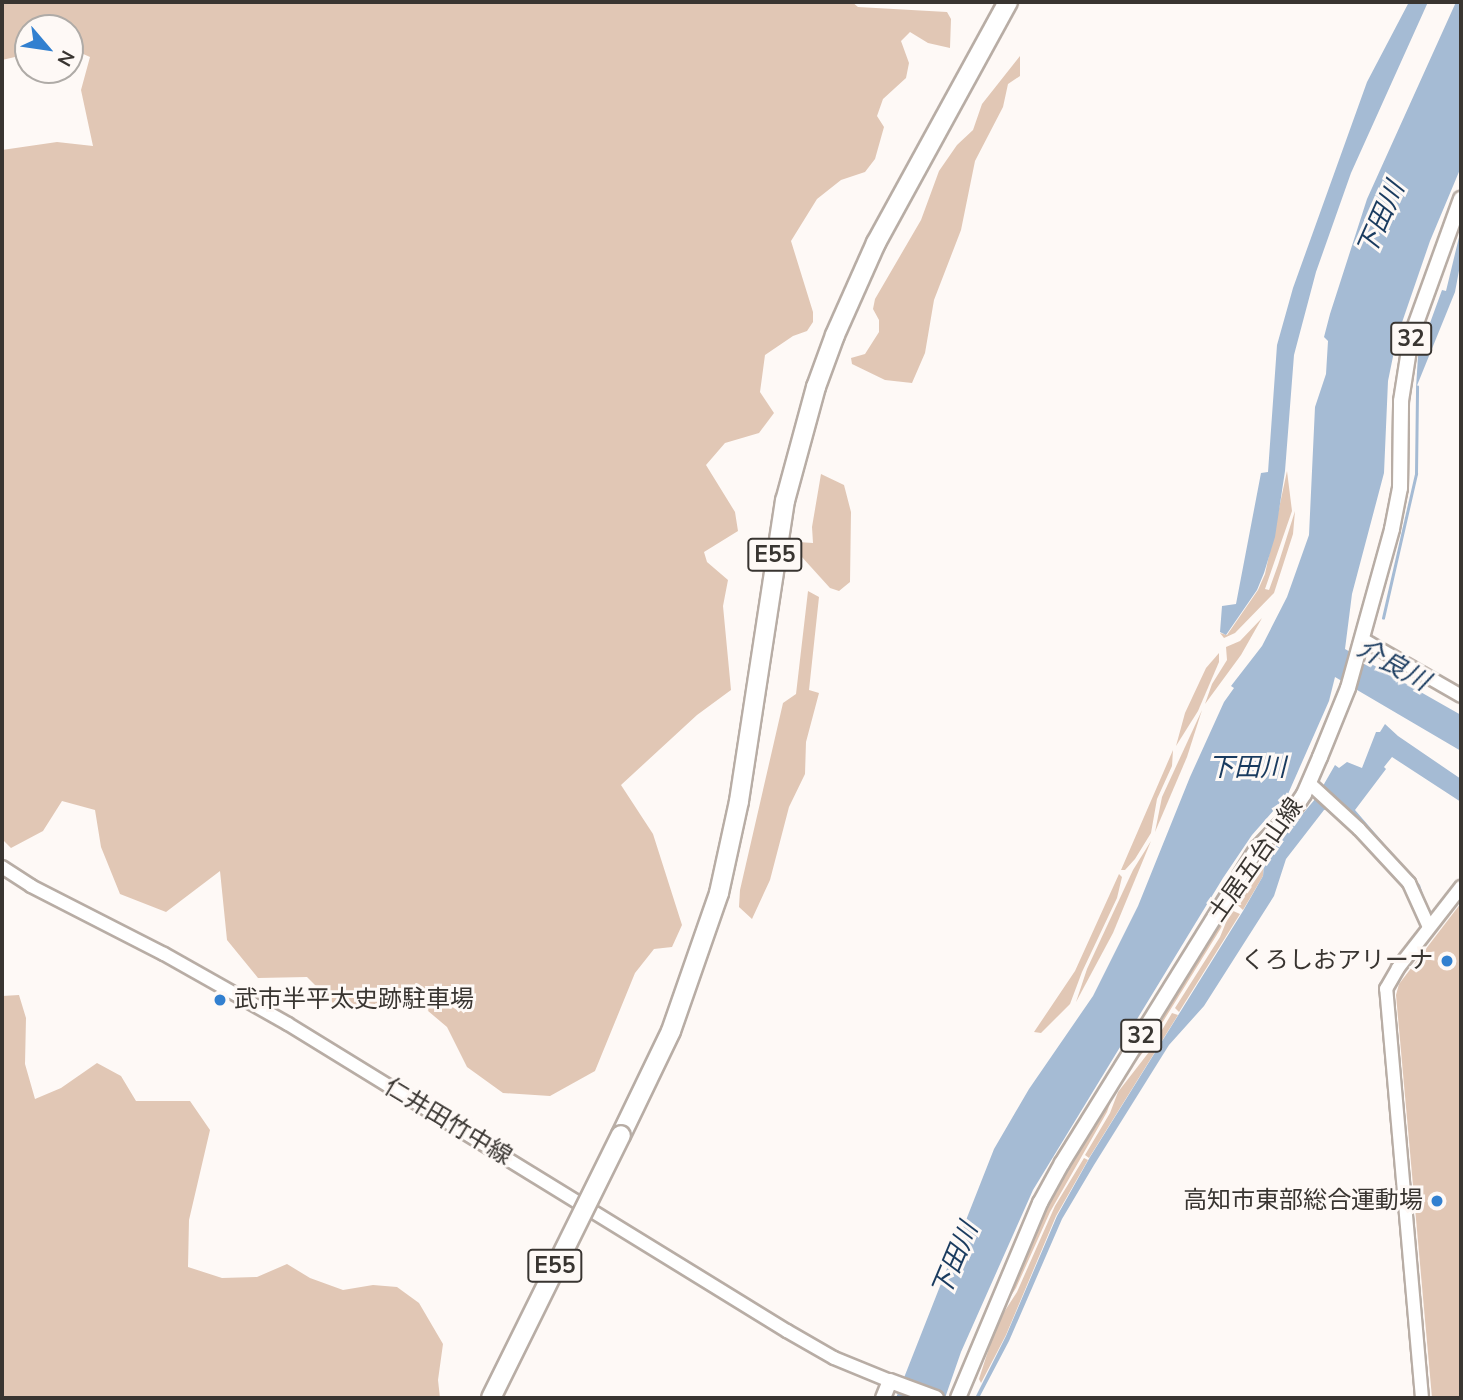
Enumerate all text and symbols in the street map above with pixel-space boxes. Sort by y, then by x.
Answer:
north arrow [14,14,84,84]
text: N [51,46,80,71]
water label: 下田川 [1351,177,1411,261]
road number: 32 [1390,320,1432,358]
road number: E55 [747,536,803,575]
water label: 介良川 [1351,632,1435,698]
water label: 下田川 [1208,752,1286,784]
street label: 土居五台山線 [1203,793,1309,927]
place label: くろしおアリーナ [1241,947,1433,975]
marker: くろしおアリーナ [1439,953,1455,969]
place label: 武市半平太史跡駐車場 [234,986,474,1014]
marker: 武市半平太史跡駐車場 [212,992,228,1008]
road number: 32 [1120,1016,1162,1056]
street label: 仁井田竹中線 [379,1073,517,1171]
place label: 高知市東部総合運動場 [1183,1187,1423,1215]
marker: 高知市東部総合運動場 [1429,1193,1445,1209]
water label: 下田川 [925,1218,985,1302]
road number: E55 [527,1246,583,1286]

